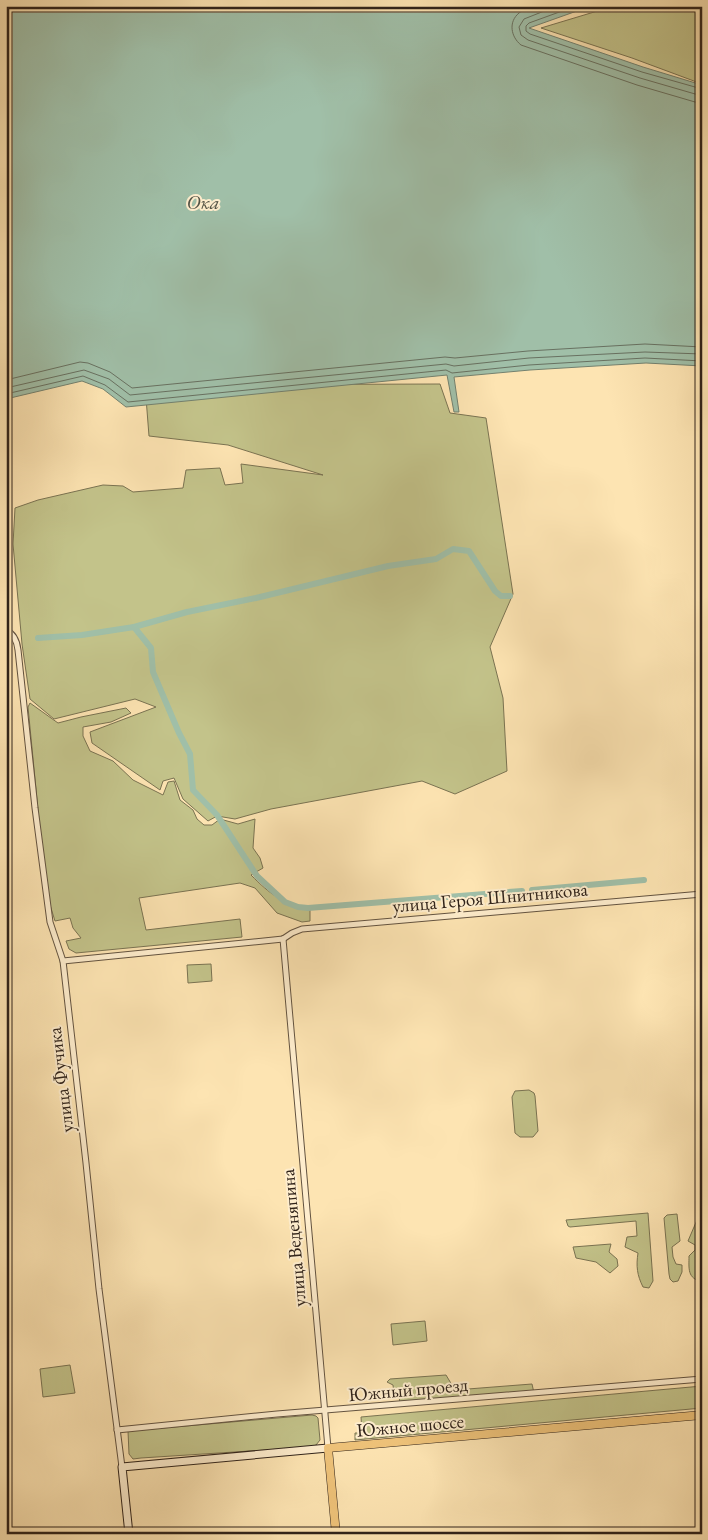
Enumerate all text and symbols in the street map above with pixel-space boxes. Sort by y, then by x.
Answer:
water label: Ока [186,189,220,215]
street label: улица Героя Шнитникова [391,876,589,918]
street label: улица Фучика [42,1025,79,1134]
street label: улица Веденяпина [275,1168,312,1308]
street label: Южный проезд [347,1372,469,1407]
street label: Южное шоссе [355,1408,465,1443]

